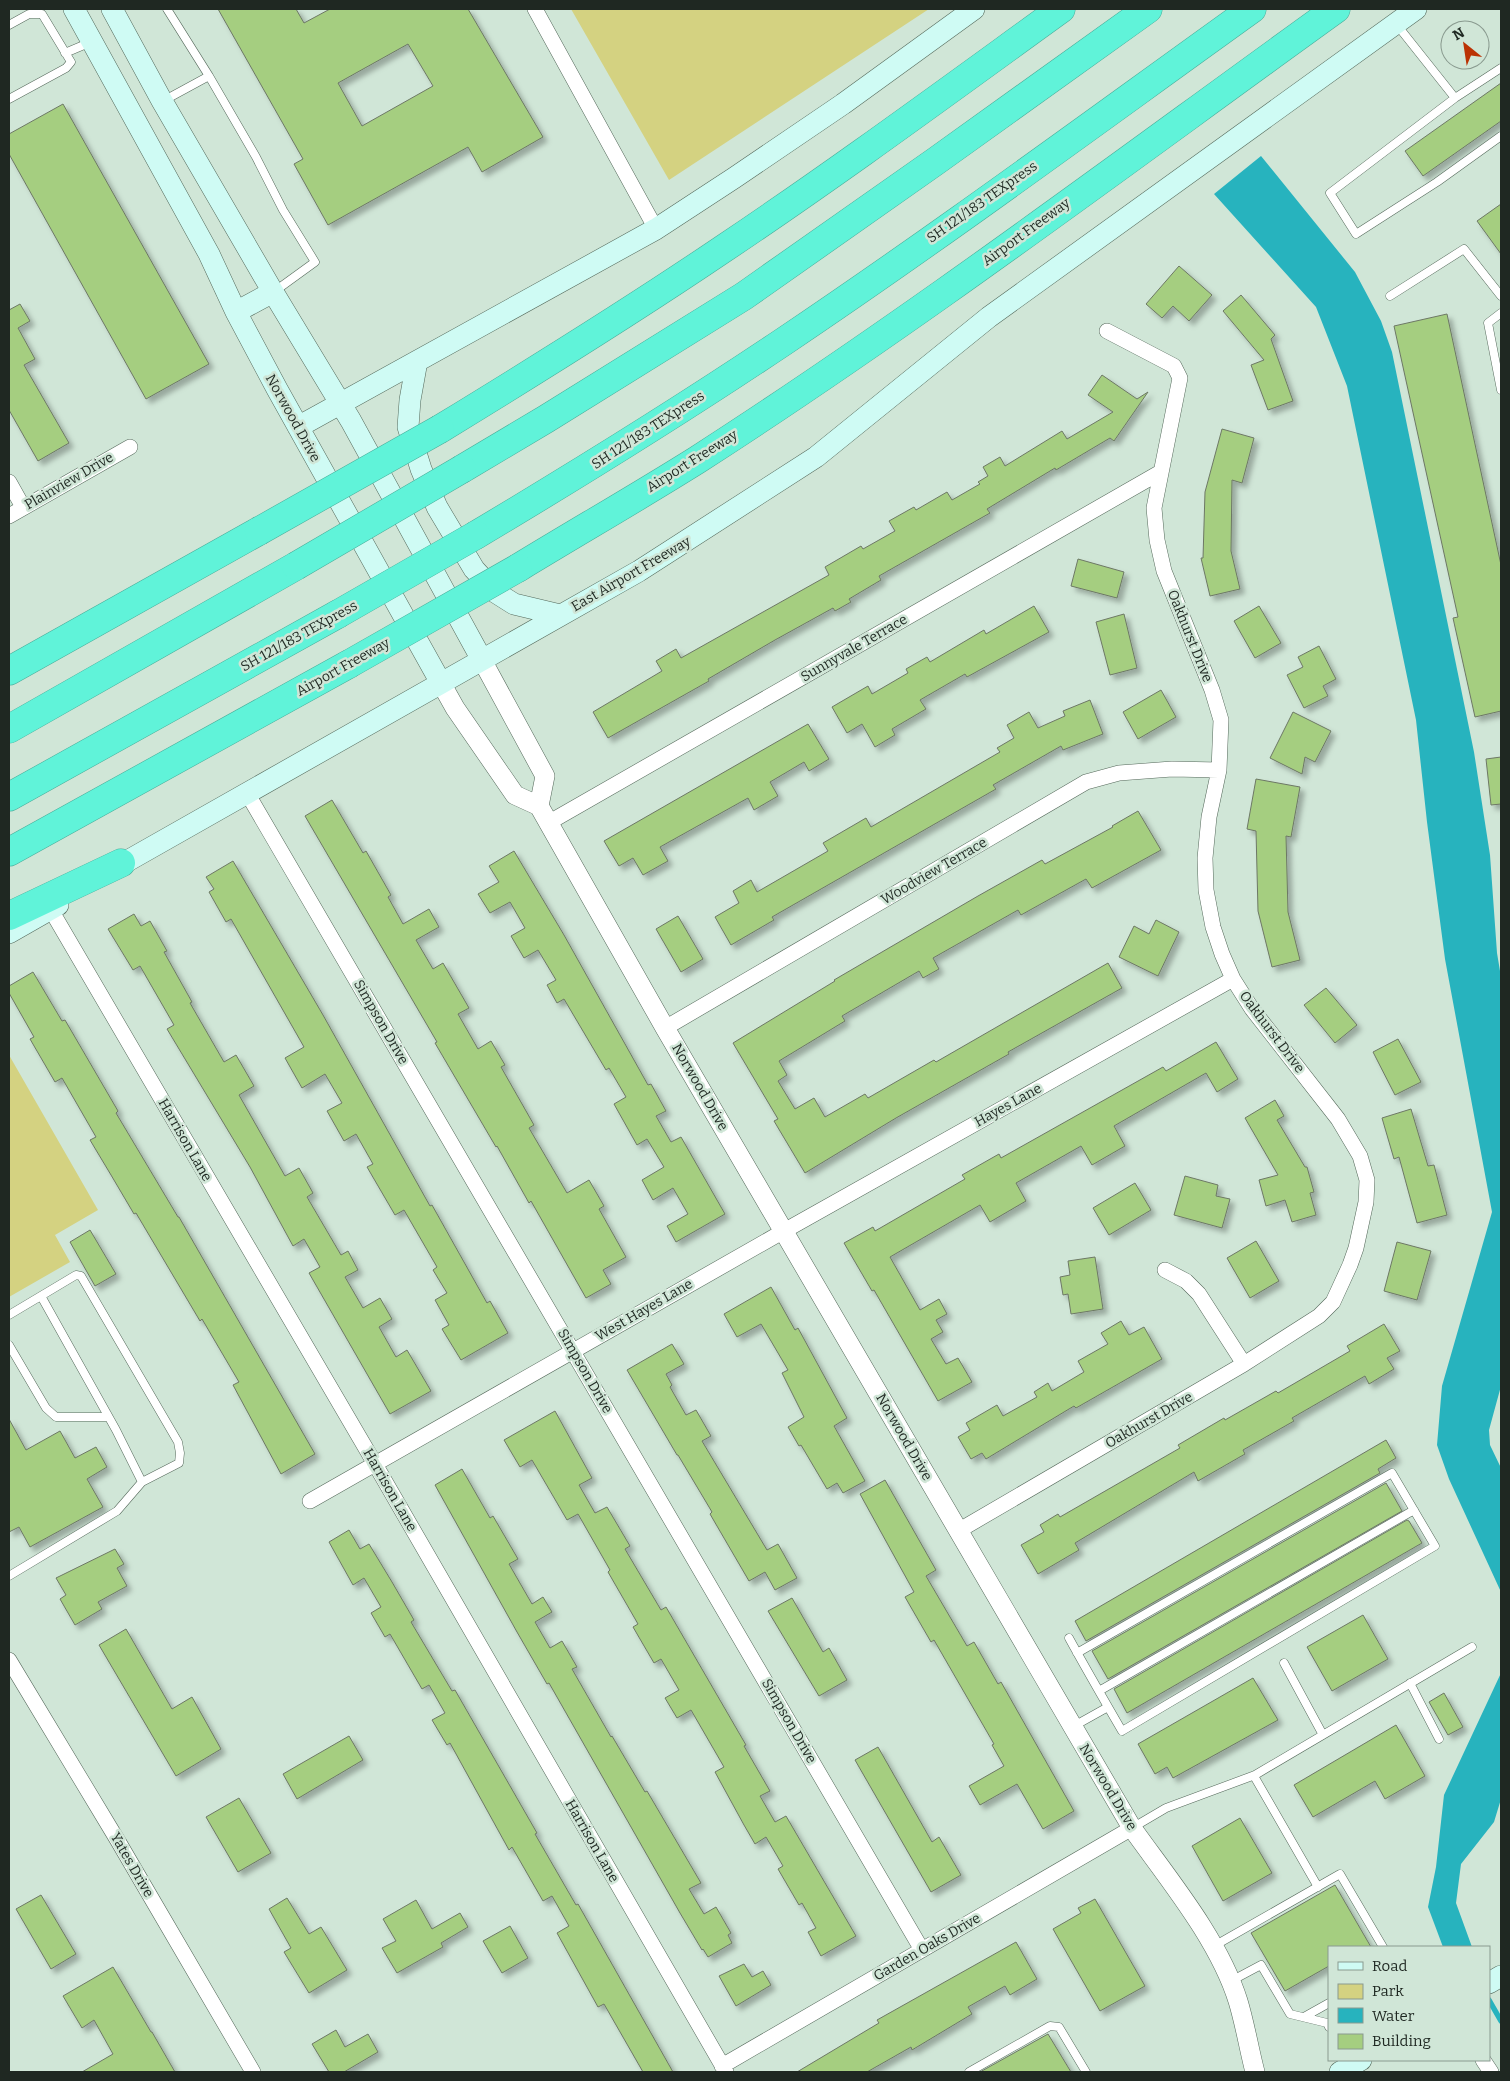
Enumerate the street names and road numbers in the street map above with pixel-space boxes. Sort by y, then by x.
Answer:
street label: SH 121/183 TEXpress [923,157,1041,247]
street label: Airport Freeway [979,194,1074,270]
street label: Norwood Drive [262,371,324,465]
street label: SH 121/183 TEXpress [588,387,708,473]
street label: Airport Freeway [643,426,741,496]
street label: Plainview Drive [22,449,116,513]
street label: East Airport Freeway [568,533,694,615]
street label: Oakhurst Drive [1164,587,1216,685]
street label: SH 121/183 TEXpress [238,597,360,675]
street label: Sunnyvale Terrace [798,611,910,685]
street label: Airport Freeway [293,634,393,700]
street label: Woodview Terrace [878,834,990,908]
street label: Simpson Drive [350,977,412,1067]
street label: Oakhurst Drive [1236,988,1308,1076]
street label: Norwood Drive [668,1040,732,1134]
street label: Hayes Lane [971,1080,1045,1130]
street label: Harrison Lane [154,1096,216,1184]
street label: West Hayes Lane [592,1275,696,1345]
street label: Simpson Drive [554,1326,616,1416]
street label: Oakhurst Drive [1102,1388,1196,1452]
street label: Norwood Drive [872,1390,936,1484]
street label: Harrison Lane [359,1446,421,1534]
street label: Simpson Drive [758,1676,820,1766]
street label: Norwood Drive [1076,1741,1140,1833]
street label: Harrison Lane [561,1797,623,1885]
street label: Yates Drive [107,1830,157,1900]
street label: Garden Oaks Drive [871,1909,983,1985]

